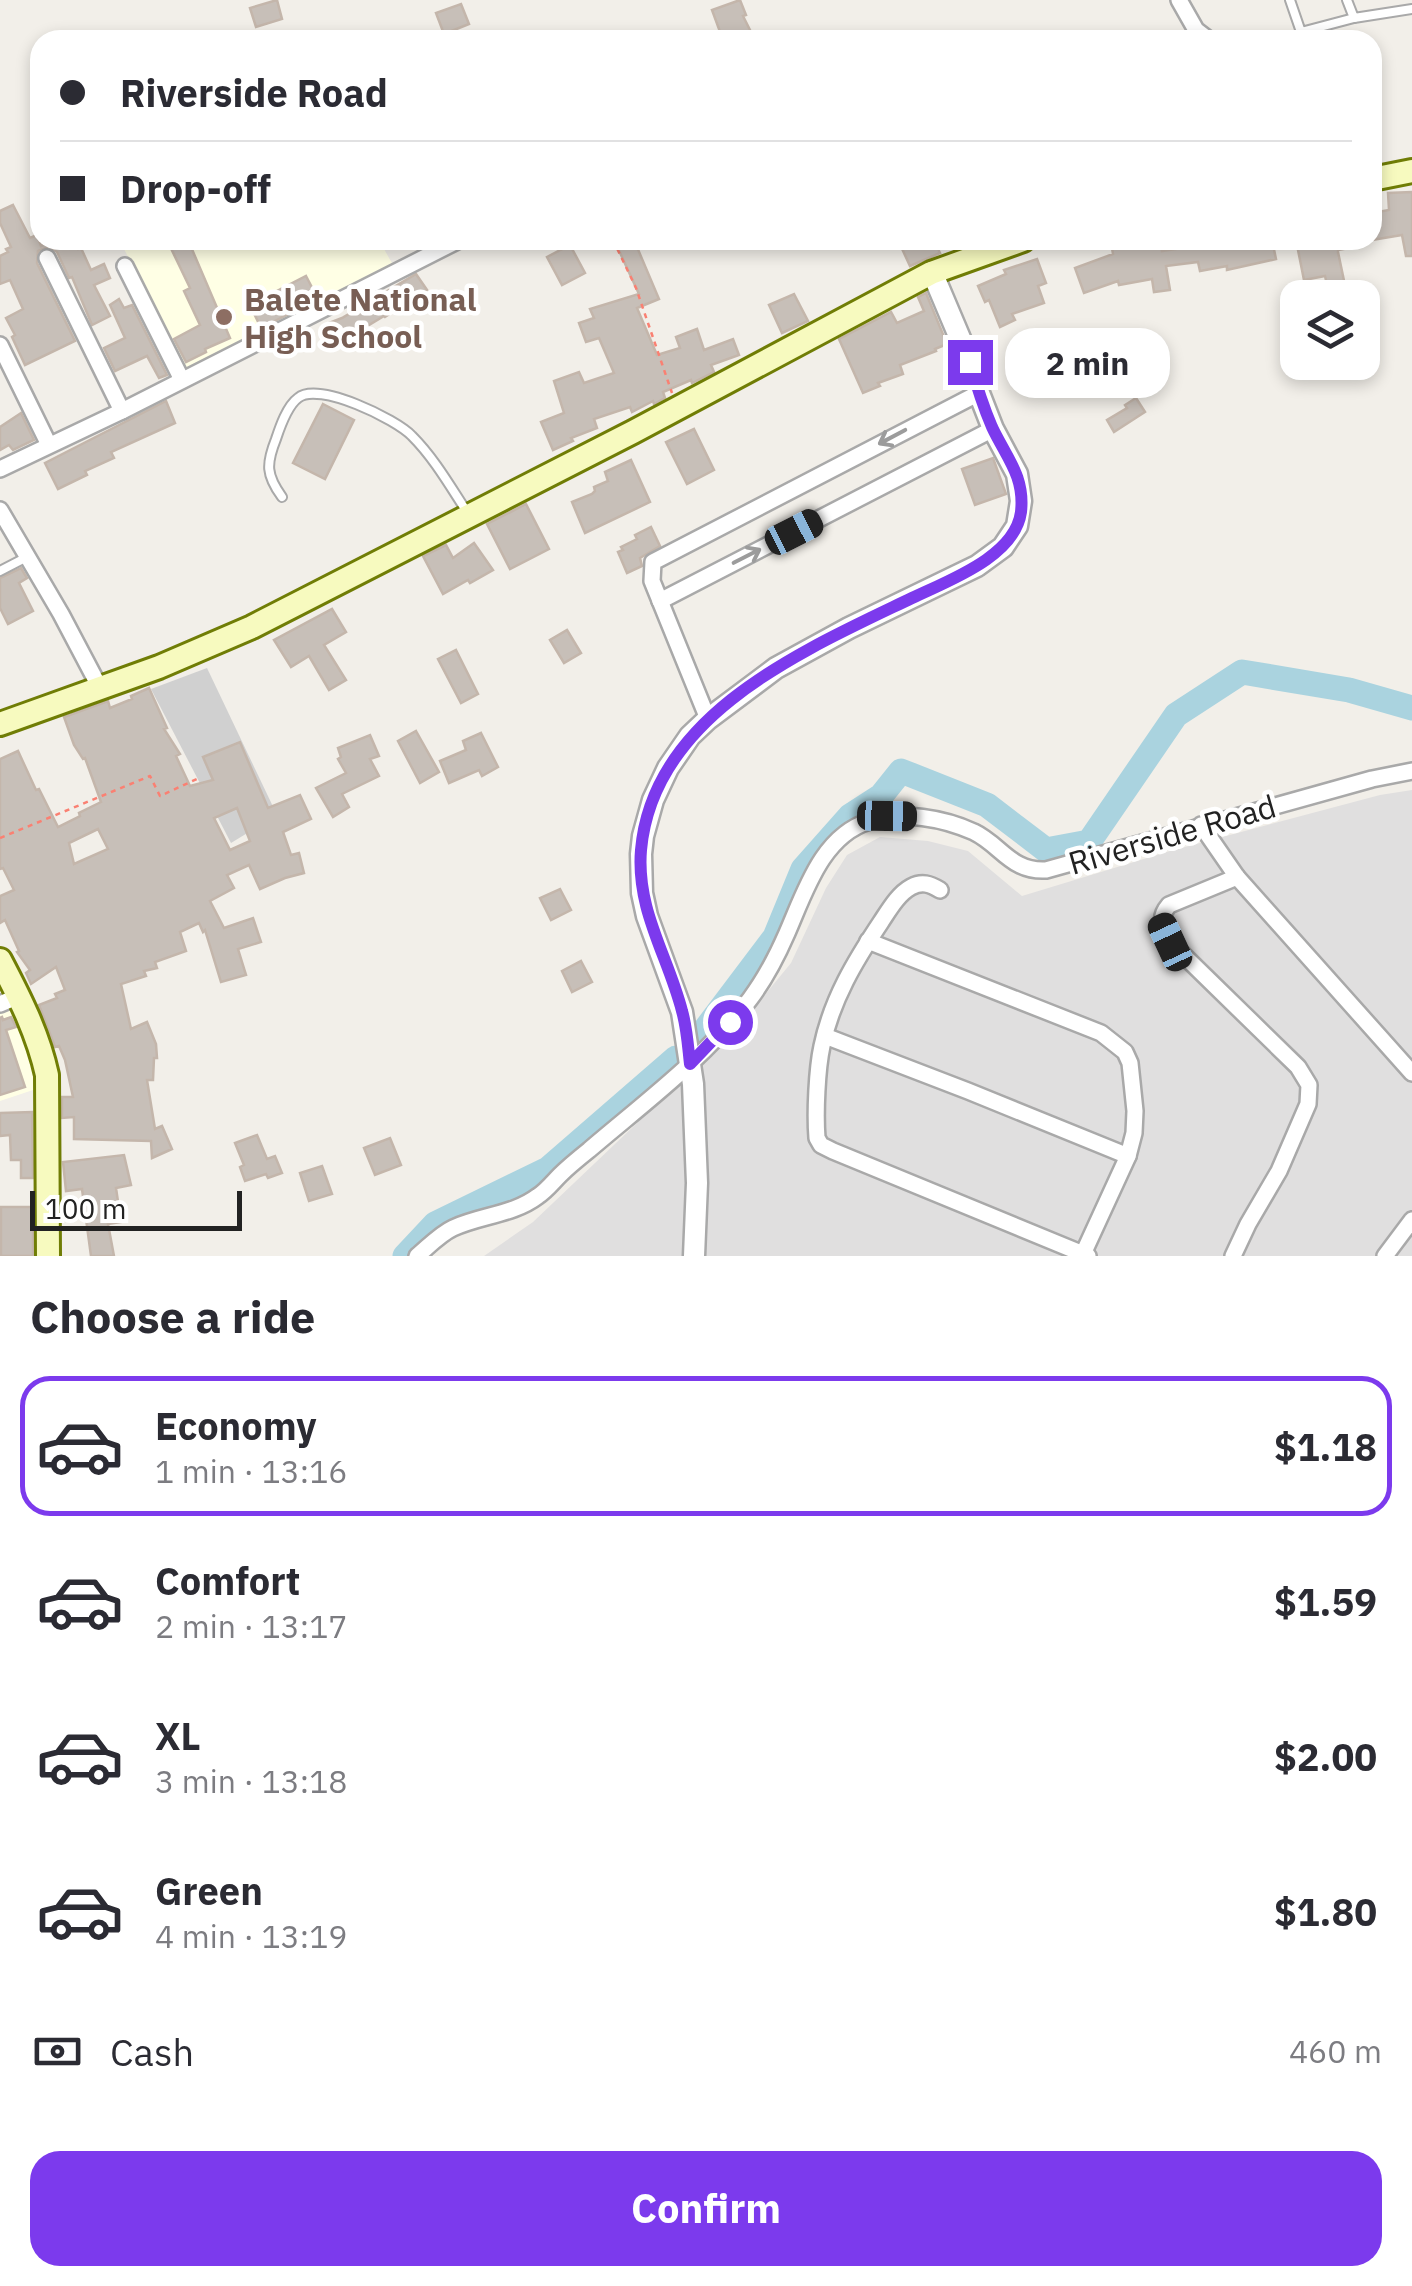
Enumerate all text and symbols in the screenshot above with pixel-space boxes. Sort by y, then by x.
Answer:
text: Riverside Road [120,68,388,117]
text: Drop-off [120,164,271,213]
place label: Balete National High School [244,278,477,357]
map controls [1280,280,1380,380]
button: layers [1280,280,1380,380]
marker: Balete National High School [213,306,235,328]
callout: 2 min [1005,327,1170,397]
route end [948,340,993,385]
text: 2 min [1046,342,1129,384]
one-way arrow [877,428,907,447]
car [760,505,828,559]
one-way arrow [731,546,761,565]
street label: Riverside Road [1063,784,1281,884]
car [857,800,917,832]
car [1144,908,1196,976]
route start [708,1000,753,1045]
scale bar [30,1186,242,1230]
text: 100 m [45,1190,126,1227]
text: Choose a ride [30,1287,315,1345]
icon: car [35,1401,125,1491]
text: Economy [155,1401,317,1450]
text: $1.18 [1274,1422,1377,1471]
text: 1 min · 13:16 [155,1450,348,1492]
icon: car [35,1556,125,1646]
text: Comfort [155,1556,300,1605]
text: $1.59 [1274,1577,1377,1626]
text: 2 min · 13:17 [155,1605,348,1647]
icon: car [35,1711,125,1801]
text: XL [155,1711,201,1760]
text: $2.00 [1274,1732,1377,1781]
text: 3 min · 13:18 [155,1760,348,1802]
icon: car [35,1866,125,1956]
text: Green [155,1866,263,1915]
text: $1.80 [1274,1887,1377,1936]
text: 4 min · 13:19 [155,1915,348,1957]
icon: cash [30,2024,85,2079]
text: Cash [110,2027,194,2076]
text: 460 m [1289,2030,1382,2072]
button: Confirm [30,2151,1382,2266]

